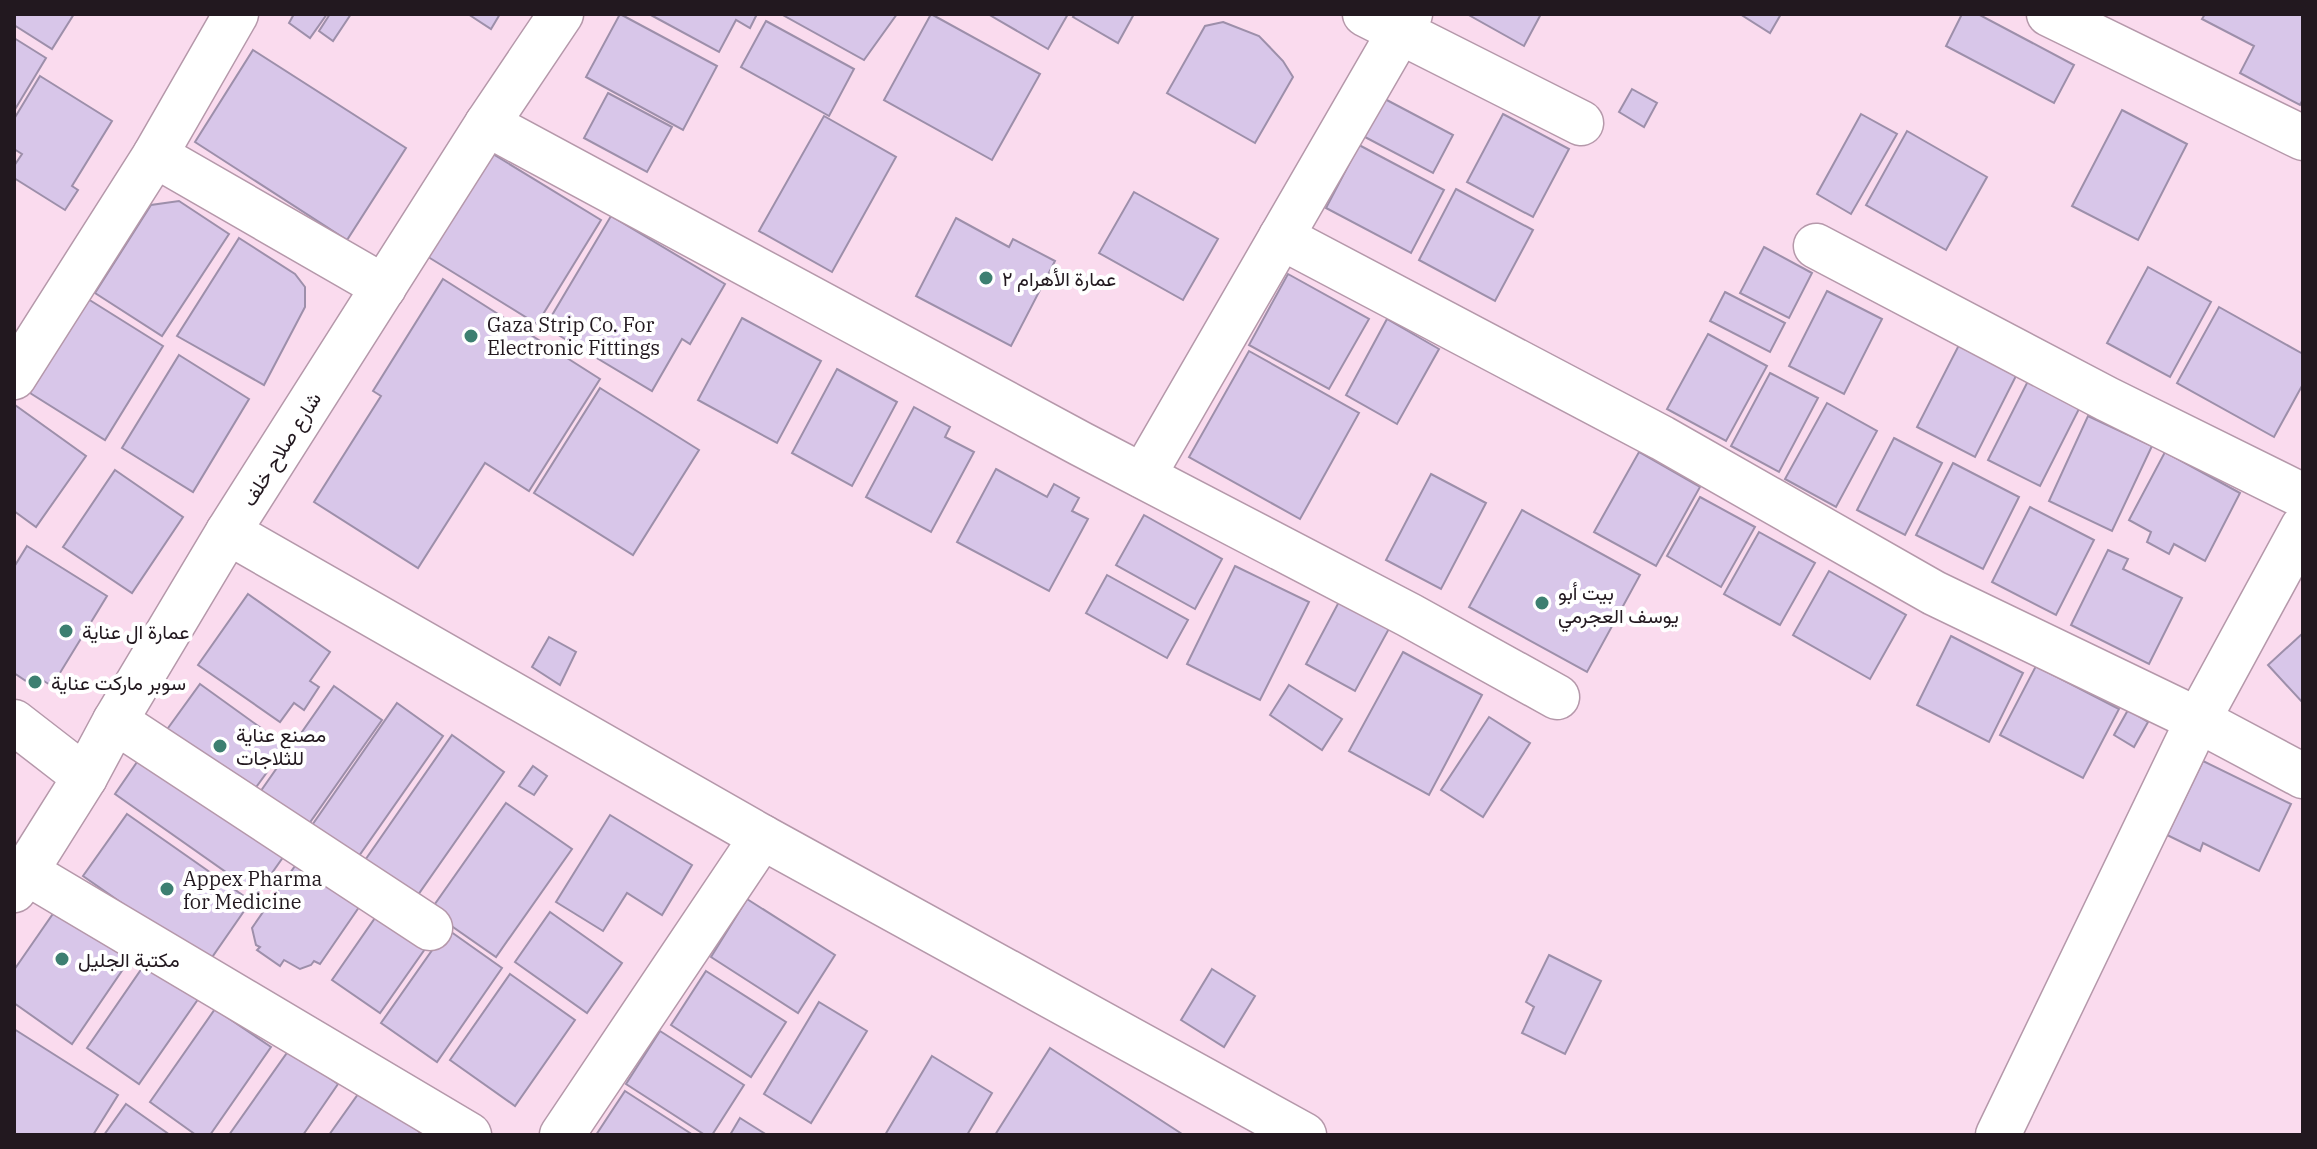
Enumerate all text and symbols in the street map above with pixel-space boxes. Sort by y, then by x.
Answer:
place label: عمارة الأهرام ٢ [1002,265,1116,292]
marker: عمارة الأهرام ٢ [977,269,995,287]
place label: Gaza Strip Co. For Electronic Fittings [487,311,660,361]
marker: Gaza Strip Co. For Electronic Fittings [462,327,480,345]
street label: شارع صلاح خلف [235,387,328,512]
place label: بيت أبو يوسف العجرمي [1558,579,1679,633]
marker: بيت أبو يوسف العجرمي [1533,594,1551,612]
place label: عمارة ال عناية [82,618,189,645]
marker: عمارة ال عناية [57,622,75,640]
place label: سوبر ماركت عناية [51,669,186,696]
marker: سوبر ماركت عناية [26,673,44,691]
place label: مصنع عناية للثلاجات [236,721,326,771]
marker: مصنع عناية للثلاجات [211,737,229,755]
place label: Appex Pharma for Medicine [183,865,322,915]
marker: Appex Pharma for Medicine [158,880,176,898]
place label: مكتبة الجليل [78,946,180,973]
marker: مكتبة الجليل [53,950,71,968]

